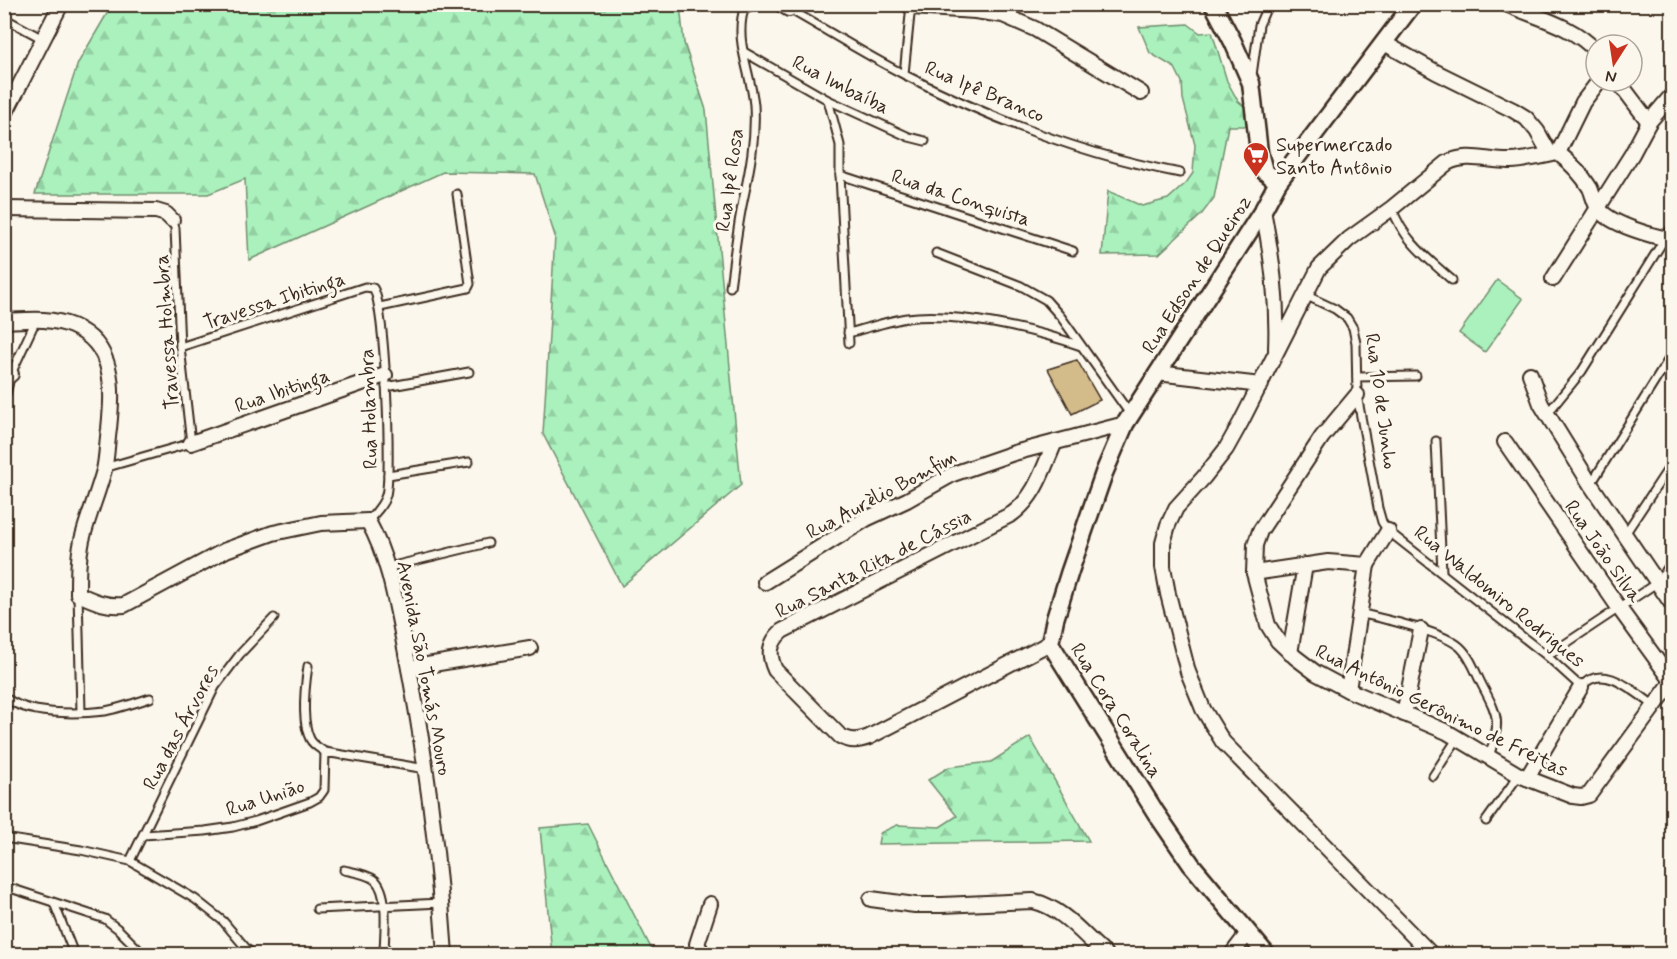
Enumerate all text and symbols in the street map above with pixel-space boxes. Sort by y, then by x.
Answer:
north arrow [1584,33,1644,93]
street label: Rua Imbaíba [787,49,893,121]
street label: Rua Ipê Branco [920,55,1048,130]
text: N [1604,65,1619,88]
street label: Rua Ipê Rosa [710,127,751,234]
place label: Supermercado Santo Antônio [1276,132,1392,182]
supermarket icon: Supermercado Santo Antônio [1241,140,1271,178]
street label: Rua da Conquista [888,163,1033,234]
street label: Rua Edson de Queiroz [1136,191,1259,359]
street label: Travessa Holmbra [149,254,186,410]
street label: Travessa Ibitinga [200,266,350,339]
street label: Rua 10 de Junho [1358,332,1403,471]
street label: Rua Holambra [354,348,385,470]
street label: Rua Ibitinga [231,363,334,422]
street label: Rua Aurèlio Bomfim [802,444,962,546]
street label: Rua João Silva [1557,495,1649,609]
street label: Rua Santa Rita de Cássia [771,503,976,626]
street label: Rua Waldomiro Rodrigues [1408,520,1590,675]
street label: Avenida São Tomás Mouro [389,559,458,778]
street label: Rua Cora Coralina [1063,638,1168,784]
street label: Rua Antônio Gerônimo de Freitas [1311,638,1572,784]
street label: Rua das Árvores [137,660,226,795]
street label: Rua União [223,773,308,824]

